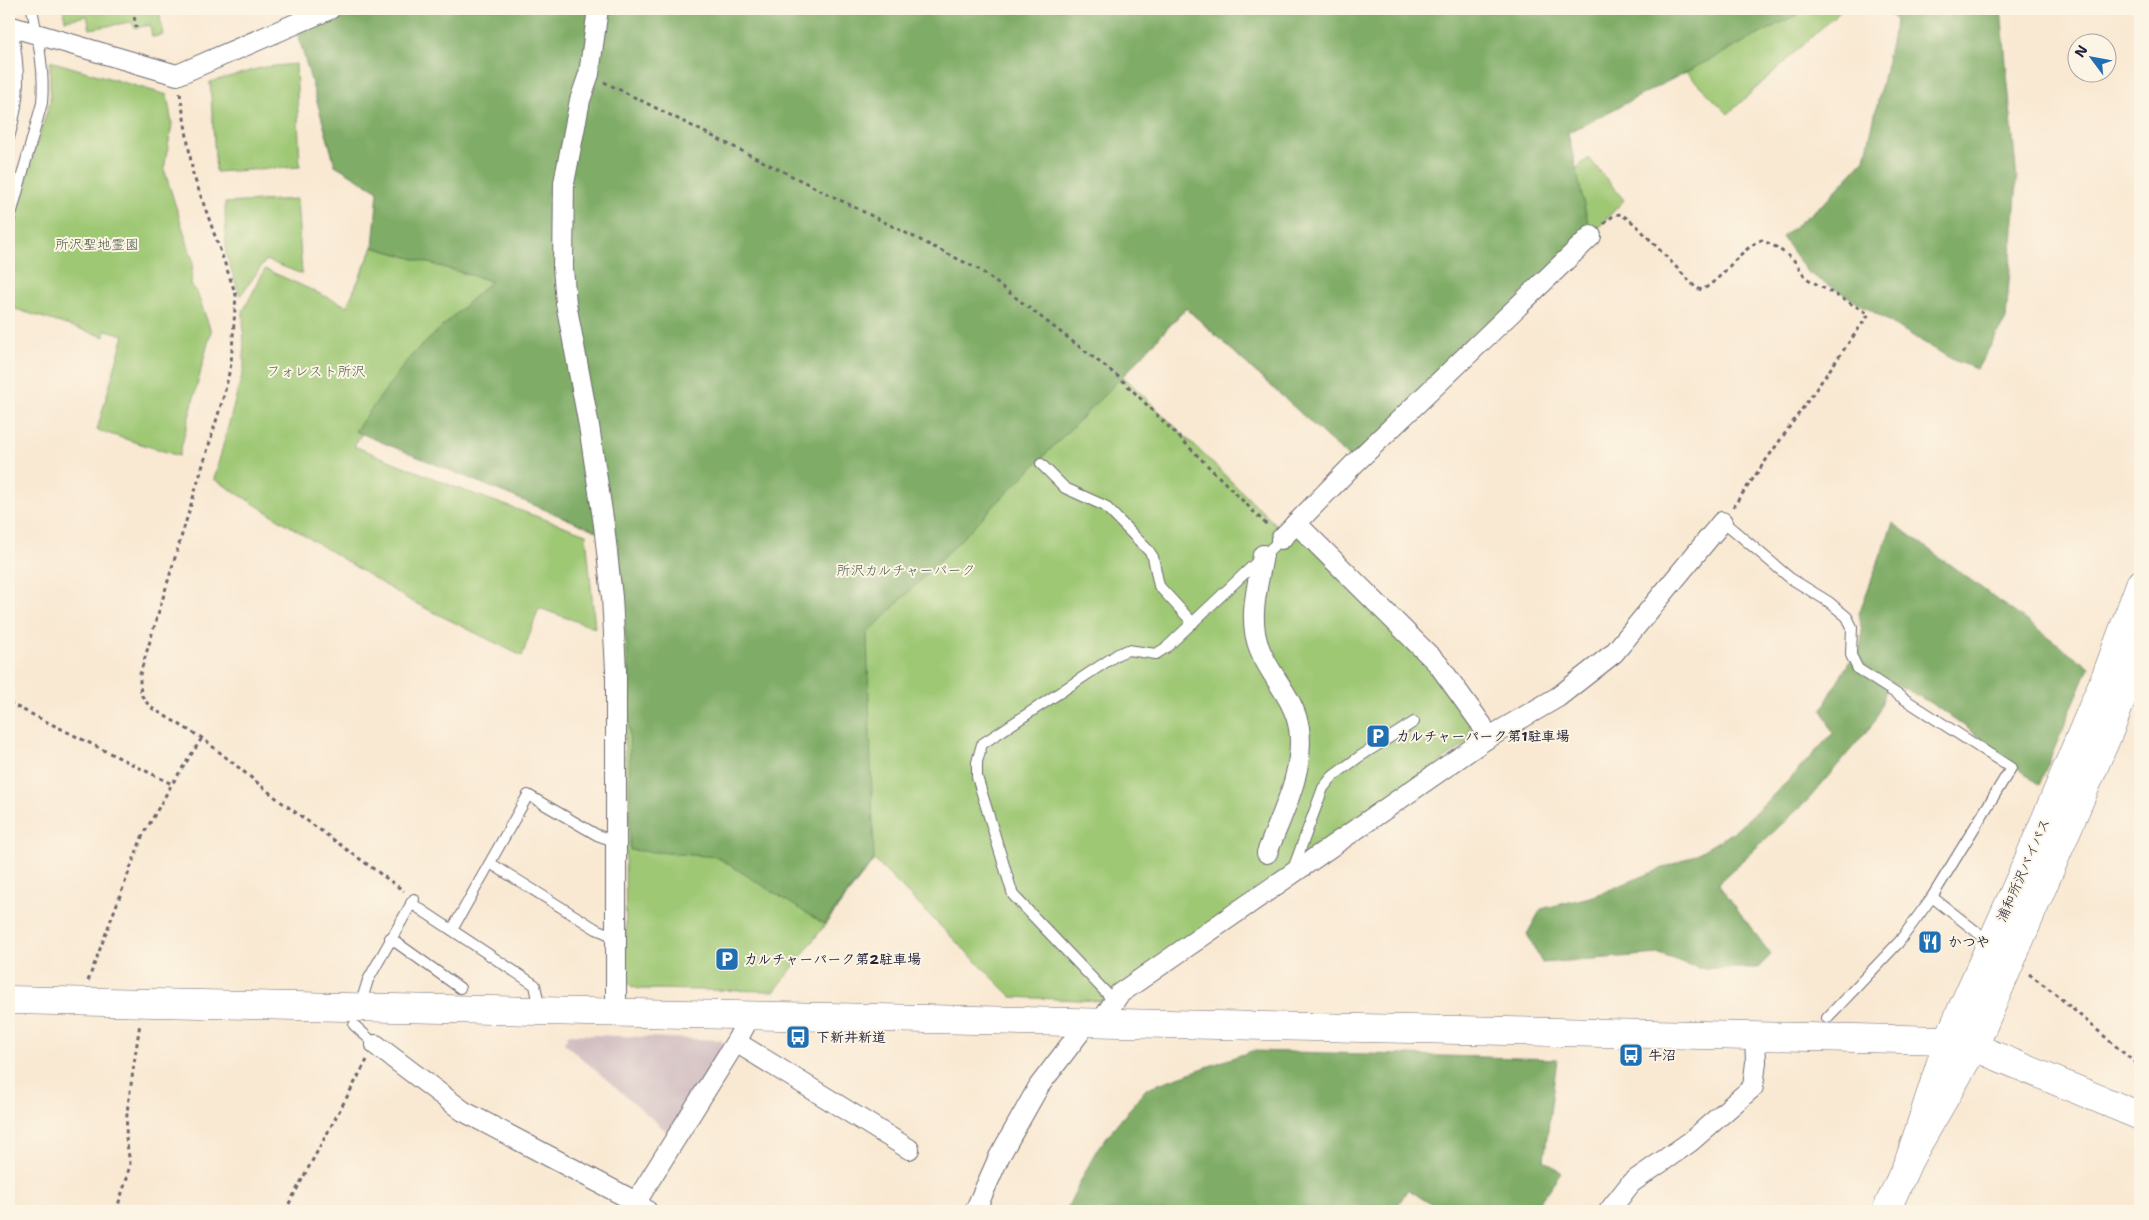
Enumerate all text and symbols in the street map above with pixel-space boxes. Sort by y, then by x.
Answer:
north arrow [2066,32,2116,82]
text: N [2070,42,2092,61]
park label: 所沢聖地霊園 [55,235,139,253]
park label: フォレスト所沢 [266,362,366,380]
park label: 所沢カルチャーパーク [836,561,976,579]
parking icon: カルチャーパーク第1駐車場 [1365,723,1391,749]
place label: カルチャーパーク第1駐車場 [1396,727,1570,745]
street label: 浦和所沢バイパス [1992,815,2054,925]
restaurant icon: かつや [1917,929,1943,955]
place label: かつや [1948,933,1990,951]
parking icon: カルチャーパーク第2駐車場 [714,946,740,972]
place label: カルチャーパーク第2駐車場 [744,950,921,968]
bus stop icon: 下新井新道 [785,1024,811,1050]
place label: 下新井新道 [816,1028,886,1046]
bus stop icon: 牛沼 [1618,1042,1644,1068]
place label: 牛沼 [1648,1046,1676,1064]

